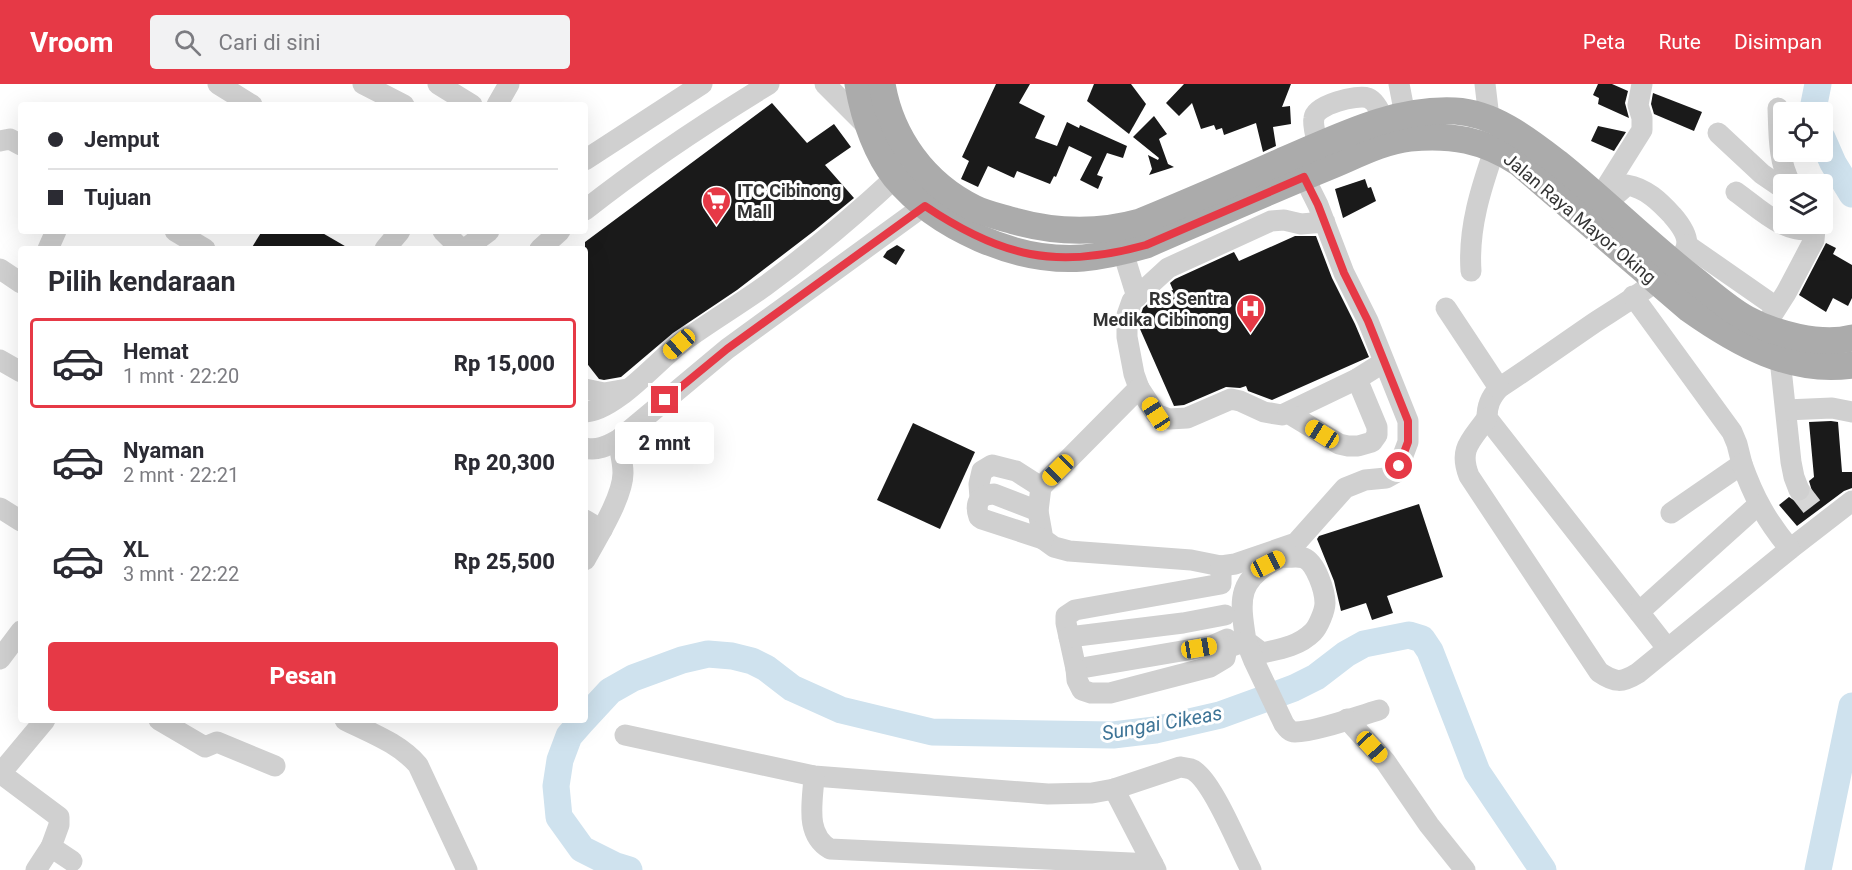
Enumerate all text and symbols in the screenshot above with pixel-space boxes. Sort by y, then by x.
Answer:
search box [150,15,570,69]
text: Vroom [30,26,114,59]
icon: search [171,26,204,59]
text: Cari di sini [219,30,321,55]
text: Peta [1583,30,1625,54]
text: Rute [1658,30,1701,54]
text: Disimpan [1734,30,1822,54]
map controls [1773,102,1833,234]
button: locate [1773,102,1833,162]
text: Jemput [84,127,159,152]
street label: Jalan Raya Mayor Oking [1500,148,1660,288]
button: layers [1773,174,1833,234]
place label: ITC Cibinong Mall [737,180,841,222]
supermarket icon: ITC Cibinong Mall [700,184,732,226]
text: Tujuan [84,185,151,210]
text: Pilih kendaraan [48,266,236,298]
place label: RS Sentra Medika Cibinong [1093,288,1229,330]
hospital icon: RS Sentra Medika Cibinong [1234,292,1266,334]
car [660,325,698,363]
icon: car [51,336,105,390]
text: Hemat [123,339,189,364]
text: Rp 15,000 [454,351,555,376]
text: 1 mnt · 22:20 [123,364,239,388]
route end [651,386,678,413]
car [1139,394,1173,434]
car [1302,417,1342,451]
callout: 2 mnt [616,421,714,463]
text: 2 mnt [639,431,690,455]
icon: car [51,435,105,489]
text: Nyaman [123,438,204,463]
text: Rp 20,300 [454,450,555,475]
car [1039,451,1077,489]
route start [1385,452,1412,479]
text: 2 mnt · 22:21 [123,463,239,487]
icon: car [51,534,105,588]
text: XL [123,537,149,562]
car [1248,548,1288,580]
text: Rp 25,500 [454,549,555,574]
text: 3 mnt · 22:22 [123,562,239,586]
car [1180,636,1218,660]
button: Pesan [48,642,558,711]
water label: Sungai Cikeas [1100,701,1224,745]
car [1353,728,1391,766]

